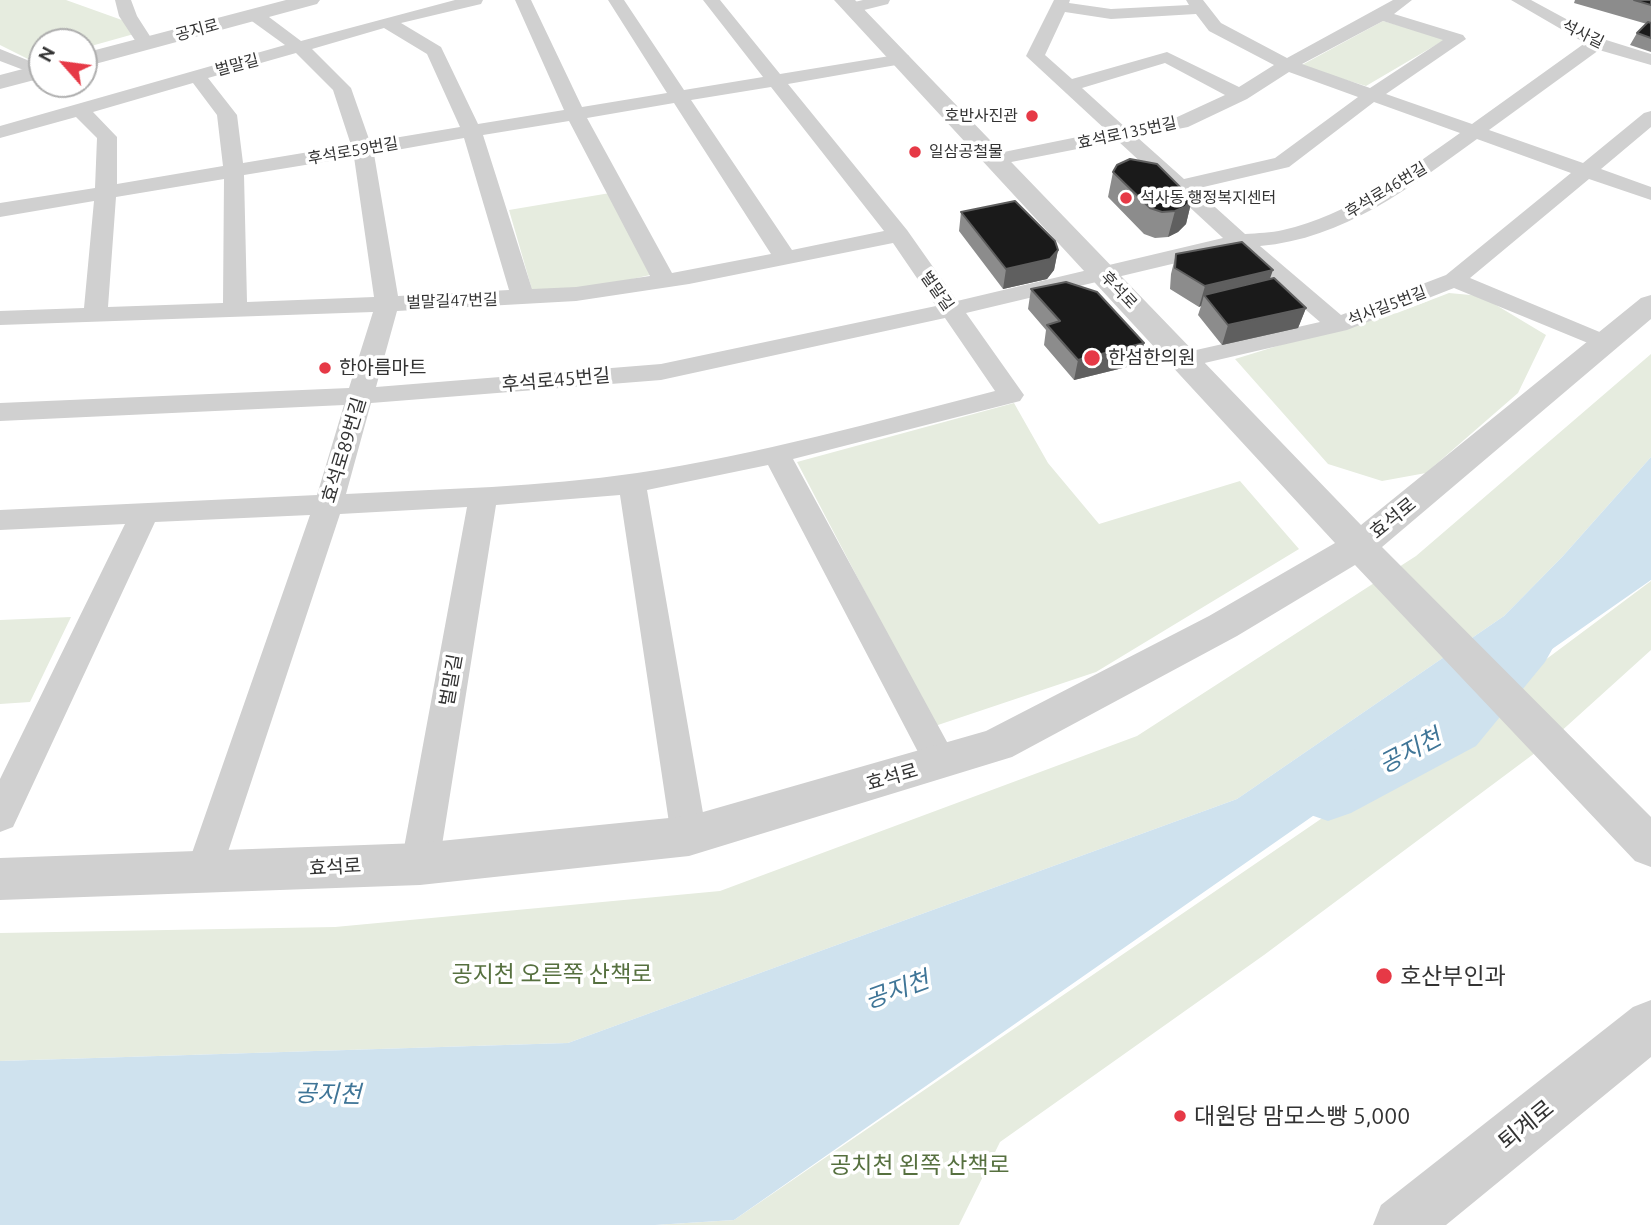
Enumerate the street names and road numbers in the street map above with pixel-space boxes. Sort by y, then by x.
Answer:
street label: 공지로 [173,15,221,45]
street label: 석사길 [1559,16,1607,52]
street label: 벌말길 [213,50,261,80]
street label: 효석로135번길 [1076,113,1178,153]
street label: 후석로59번길 [306,134,400,168]
street label: 후석로46번길 [1342,158,1430,222]
street label: 벌말길 [916,267,958,315]
street label: 후석로 [1097,267,1141,313]
street label: 석사길5번길 [1345,282,1429,330]
street label: 벌말길47번길 [406,290,498,312]
street label: 후석로45번길 [501,364,611,396]
street label: 효석로89번길 [317,395,371,505]
street label: 효석로 [1365,493,1421,543]
street label: 벌말길 [435,652,467,708]
street label: 효석로 [864,759,920,795]
street label: 효석로 [308,854,362,880]
street label: 퇴계로 [1493,1094,1559,1156]

